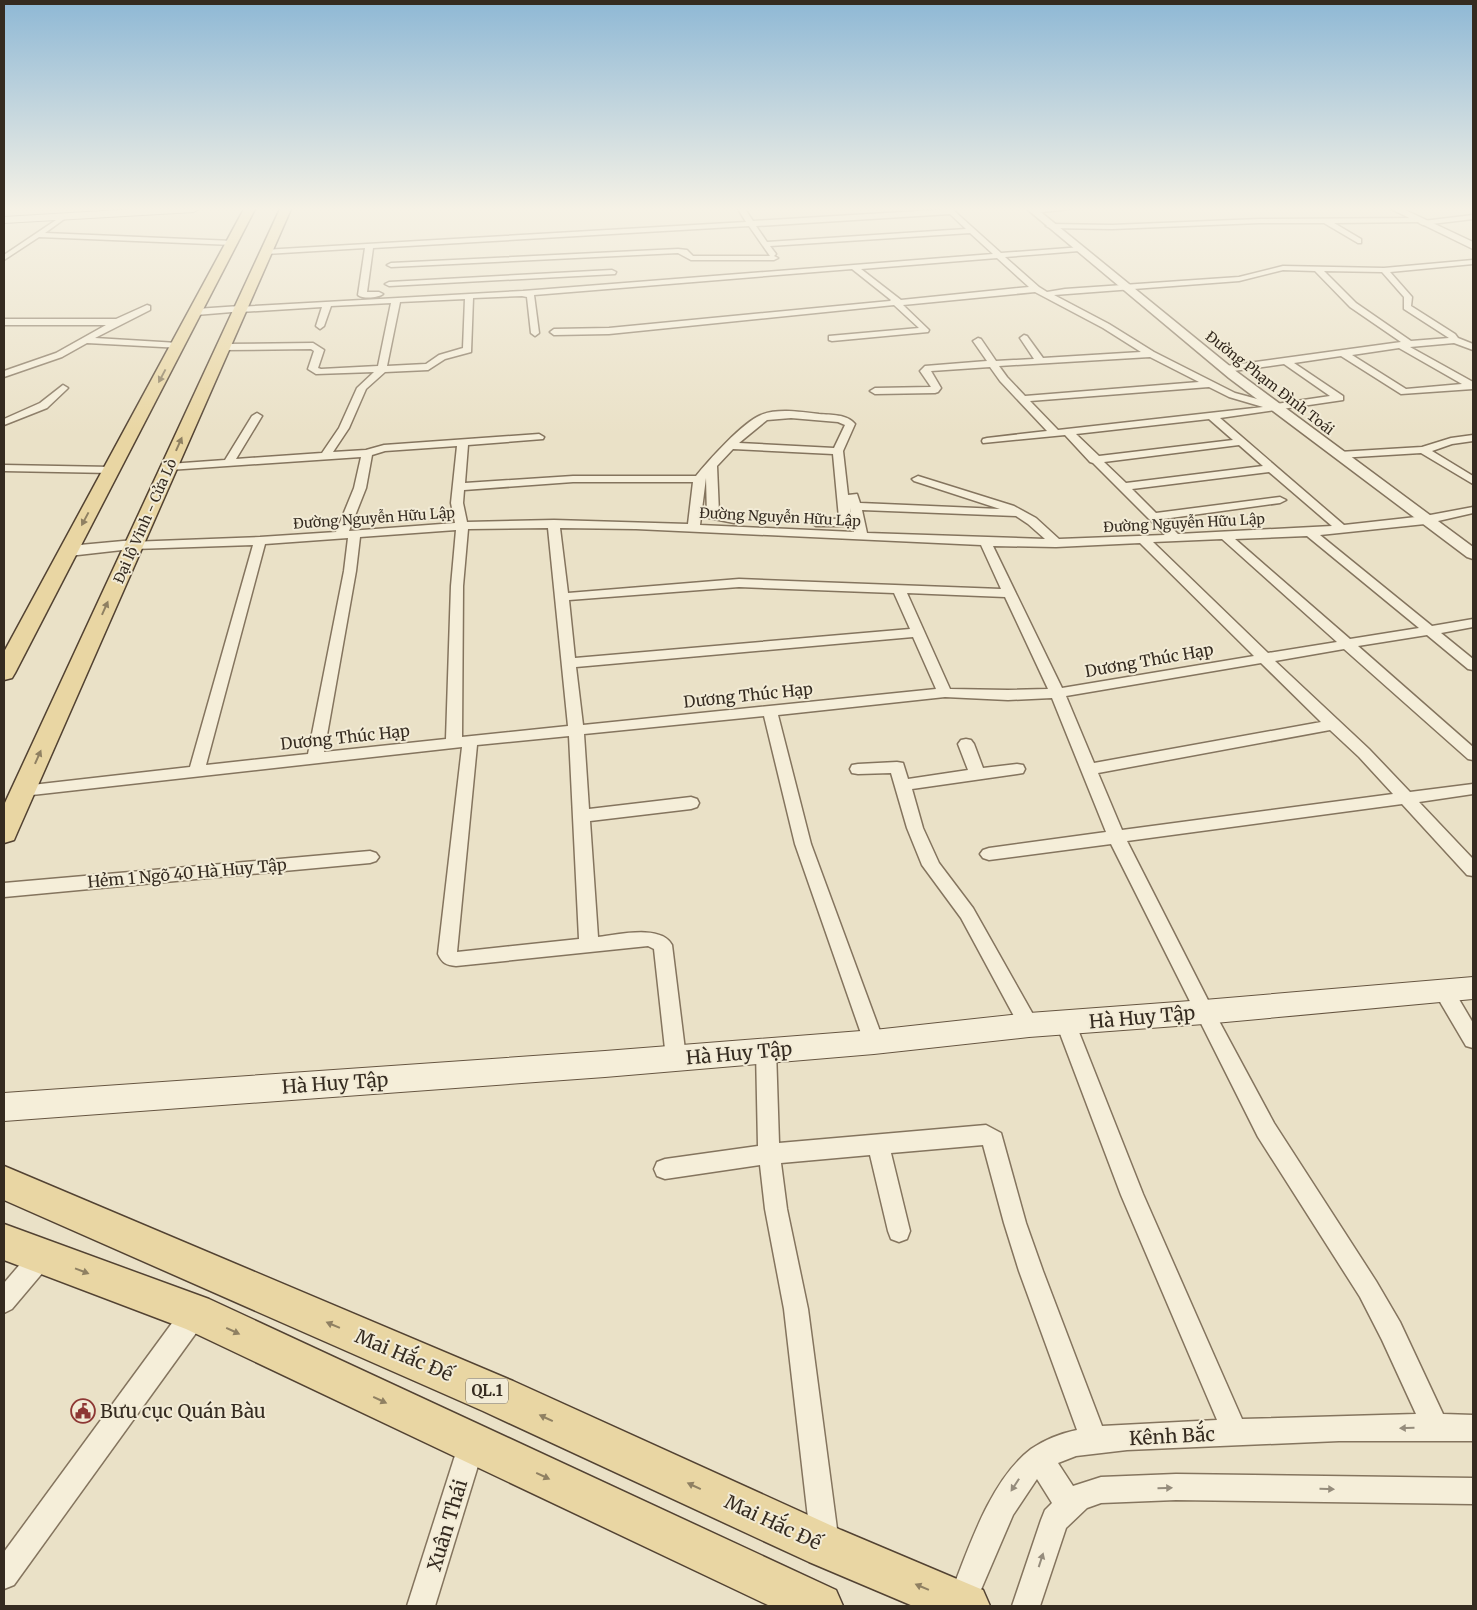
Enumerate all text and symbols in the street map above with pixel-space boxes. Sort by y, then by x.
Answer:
street label: Đường Phạm Đình Toái [1202,327,1338,439]
one-way arrow [158,369,166,383]
one-way arrow [176,437,184,451]
street label: Đại lộ Vinh - Cửa Lò [109,456,181,586]
street label: Đường Nguyễn Hữu Lập [293,503,456,533]
street label: Đường Nguyễn Hữu Lập [699,504,862,530]
street label: Đường Nguyễn Hữu Lập [1103,510,1266,536]
one-way arrow [81,513,90,526]
one-way arrow [101,601,109,615]
street label: Dương Thúc Hạp [1083,639,1215,681]
street label: Dương Thúc Hạp [682,678,814,712]
street label: Dương Thúc Hạp [279,720,411,754]
one-way arrow [35,750,43,764]
street label: Hẻm 1 Ngõ 40 Hà Huy Tập [87,854,288,892]
street label: Hà Huy Tập [1088,1000,1196,1034]
street label: Hà Huy Tập [685,1036,793,1070]
street label: Hà Huy Tập [281,1067,389,1099]
one-way arrow [75,1268,90,1275]
one-way arrow [326,1320,340,1328]
street label: Mai Hắc Đế [351,1321,460,1387]
one-way arrow [226,1327,240,1335]
road number: QL.1 [466,1378,508,1404]
one-way arrow [373,1396,387,1404]
public building icon: Bưu cục Quán Bàu [70,1398,96,1424]
place label: Bưu cục Quán Bàu [100,1399,266,1423]
one-way arrow [539,1413,553,1421]
street label: Kênh Bắc [1128,1419,1216,1450]
one-way arrow [1399,1424,1415,1432]
one-way arrow [536,1473,550,1481]
street label: Xuân Thái [422,1476,472,1574]
one-way arrow [1011,1479,1020,1492]
one-way arrow [687,1481,701,1489]
one-way arrow [1157,1483,1173,1491]
street label: Mai Hắc Đế [721,1486,828,1556]
one-way arrow [1320,1486,1336,1494]
one-way arrow [1037,1552,1045,1567]
one-way arrow [914,1583,929,1591]

